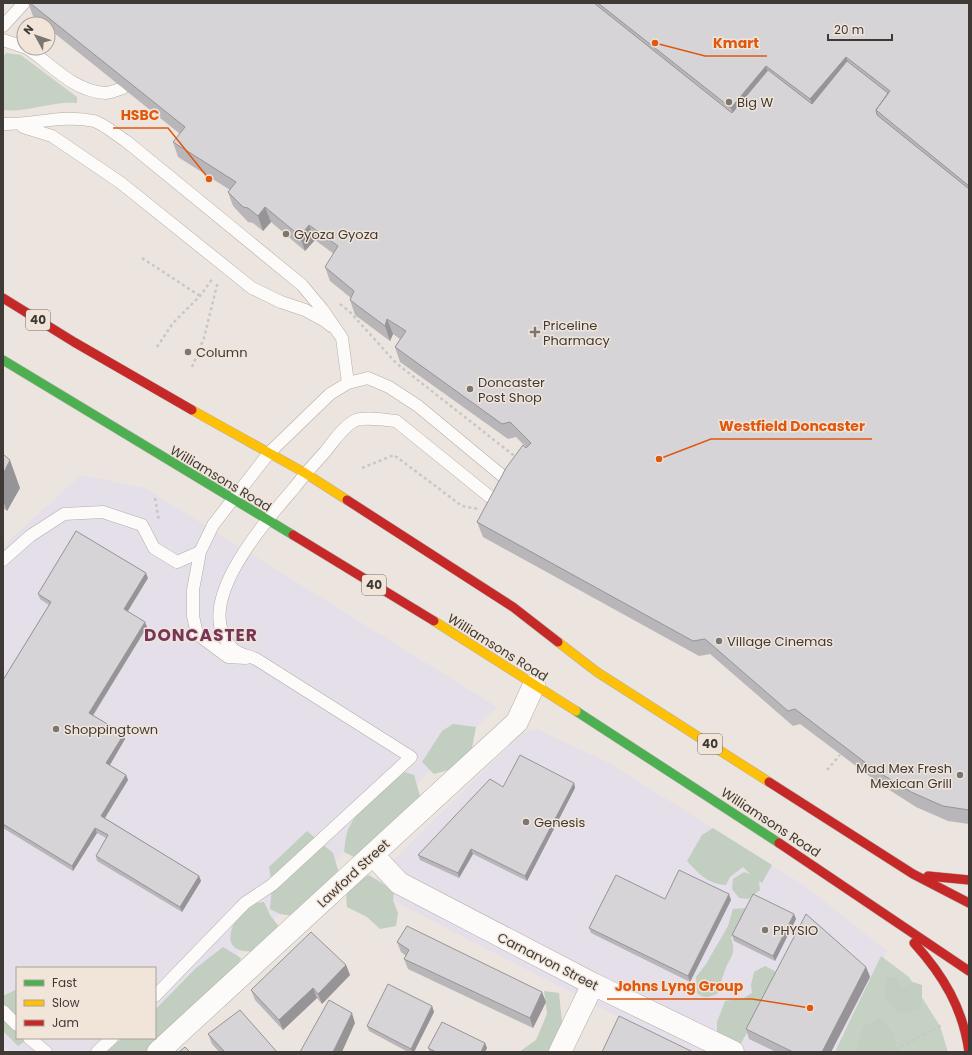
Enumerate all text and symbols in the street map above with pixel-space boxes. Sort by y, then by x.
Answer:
north arrow [16,16,56,56]
scale bar [828,16,892,42]
text: N [20,21,37,38]
text: 20 m [834,21,864,38]
callout: Kmart [705,30,767,56]
text: Kmart [713,33,759,53]
place label: Big W [737,93,773,112]
marker: Big W [724,97,734,107]
callout: HSBC [113,102,168,128]
text: HSBC [121,105,160,125]
place label: Gyoza Gyoza [294,225,378,244]
marker: Gyoza Gyoza [281,229,291,239]
road number: 40 [26,310,50,330]
place label: Priceline Pharmacy [543,316,611,350]
marker: Priceline Pharmacy [530,327,540,337]
place label: Column [196,343,248,362]
marker: Column [183,347,193,357]
place label: Doncaster Post Shop [478,373,545,407]
marker: Doncaster Post Shop [465,384,475,394]
callout: Westfield Doncaster [711,413,872,439]
text: Westfield Doncaster [719,416,865,436]
street label: Williamsons Road [166,441,275,516]
road number: 40 [362,575,386,595]
street label: Williamsons Road [444,609,552,686]
district label: DONCASTER [144,623,258,647]
place label: Village Cinemas [727,632,833,651]
marker: Village Cinemas [714,636,724,646]
place label: Shoppingtown [64,720,158,739]
marker: Shoppingtown [51,724,61,734]
road number: 40 [698,734,722,754]
place label: Mad Mex Fresh Mexican Grill [856,759,952,793]
marker: Mad Mex Fresh Mexican Grill [955,770,965,780]
street label: Williamsons Road [717,783,824,862]
place label: Genesis [534,813,586,832]
marker: Genesis [521,817,531,827]
street label: Lawford Street [313,835,394,912]
place label: PHYSIO [773,921,818,940]
marker: PHYSIO [760,925,770,935]
street label: Carnarvon Street [494,928,602,995]
legend [16,967,156,1039]
callout: Johns Lyng Group [607,973,752,999]
text: Fast [52,974,77,991]
text: Johns Lyng Group [615,976,744,996]
text: Slow [52,994,80,1011]
text: Jam [52,1014,79,1031]

